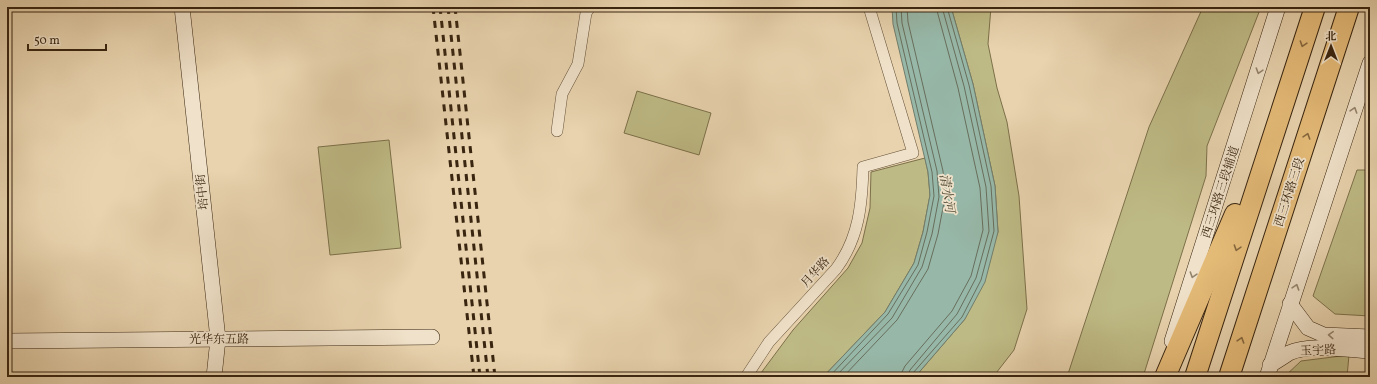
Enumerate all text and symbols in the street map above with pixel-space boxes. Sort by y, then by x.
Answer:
scale bar [28,26,106,52]
north arrow [1311,26,1351,66]
text: 北 [1326,30,1337,45]
text: 50 m [34,33,60,49]
one-way arrow [1299,40,1307,47]
one-way arrow [1255,67,1263,74]
one-way arrow [1350,107,1358,114]
one-way arrow [1302,133,1311,140]
street label: 西三环路三段辅道 [1199,144,1243,240]
street label: 西三环路三段 [1271,156,1309,229]
street label: 培中街 [193,172,213,211]
water label: 清水河 [934,173,958,216]
one-way arrow [1233,244,1242,251]
street label: 月华路 [798,254,834,291]
one-way arrow [1189,271,1198,278]
one-way arrow [1291,283,1300,290]
one-way arrow [1328,331,1334,339]
street label: 光华东五路 [189,332,249,348]
one-way arrow [1236,337,1245,344]
street label: 玉宇路 [1300,342,1336,360]

